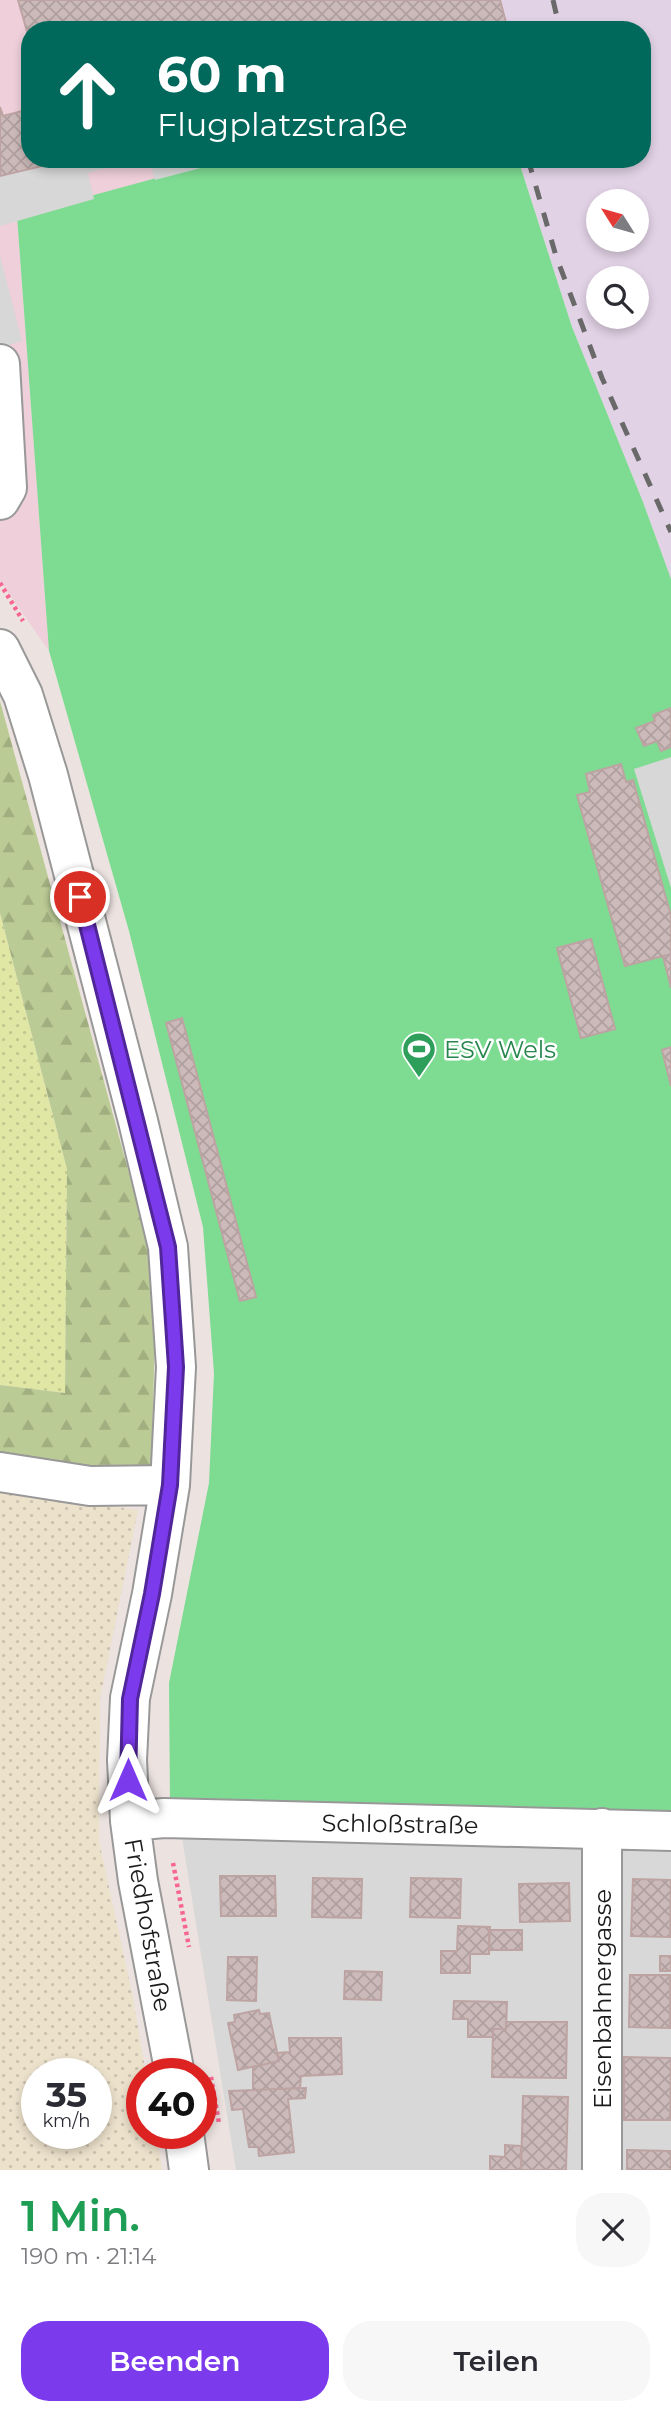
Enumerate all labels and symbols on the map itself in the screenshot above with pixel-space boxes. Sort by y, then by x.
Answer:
north arrow [586,189,649,252]
pin [50,867,110,927]
sports icon: ESV Wels [400,1030,438,1079]
place label: ESV Wels [444,1035,556,1064]
position arrow [91,1743,165,1817]
street label: Schloßstraße [321,1808,479,1840]
street label: Friedhofstraße [118,1836,178,2014]
street label: Eisenbahnergasse [588,1889,617,2109]
speed limit sign: 40 [126,2058,217,2149]

